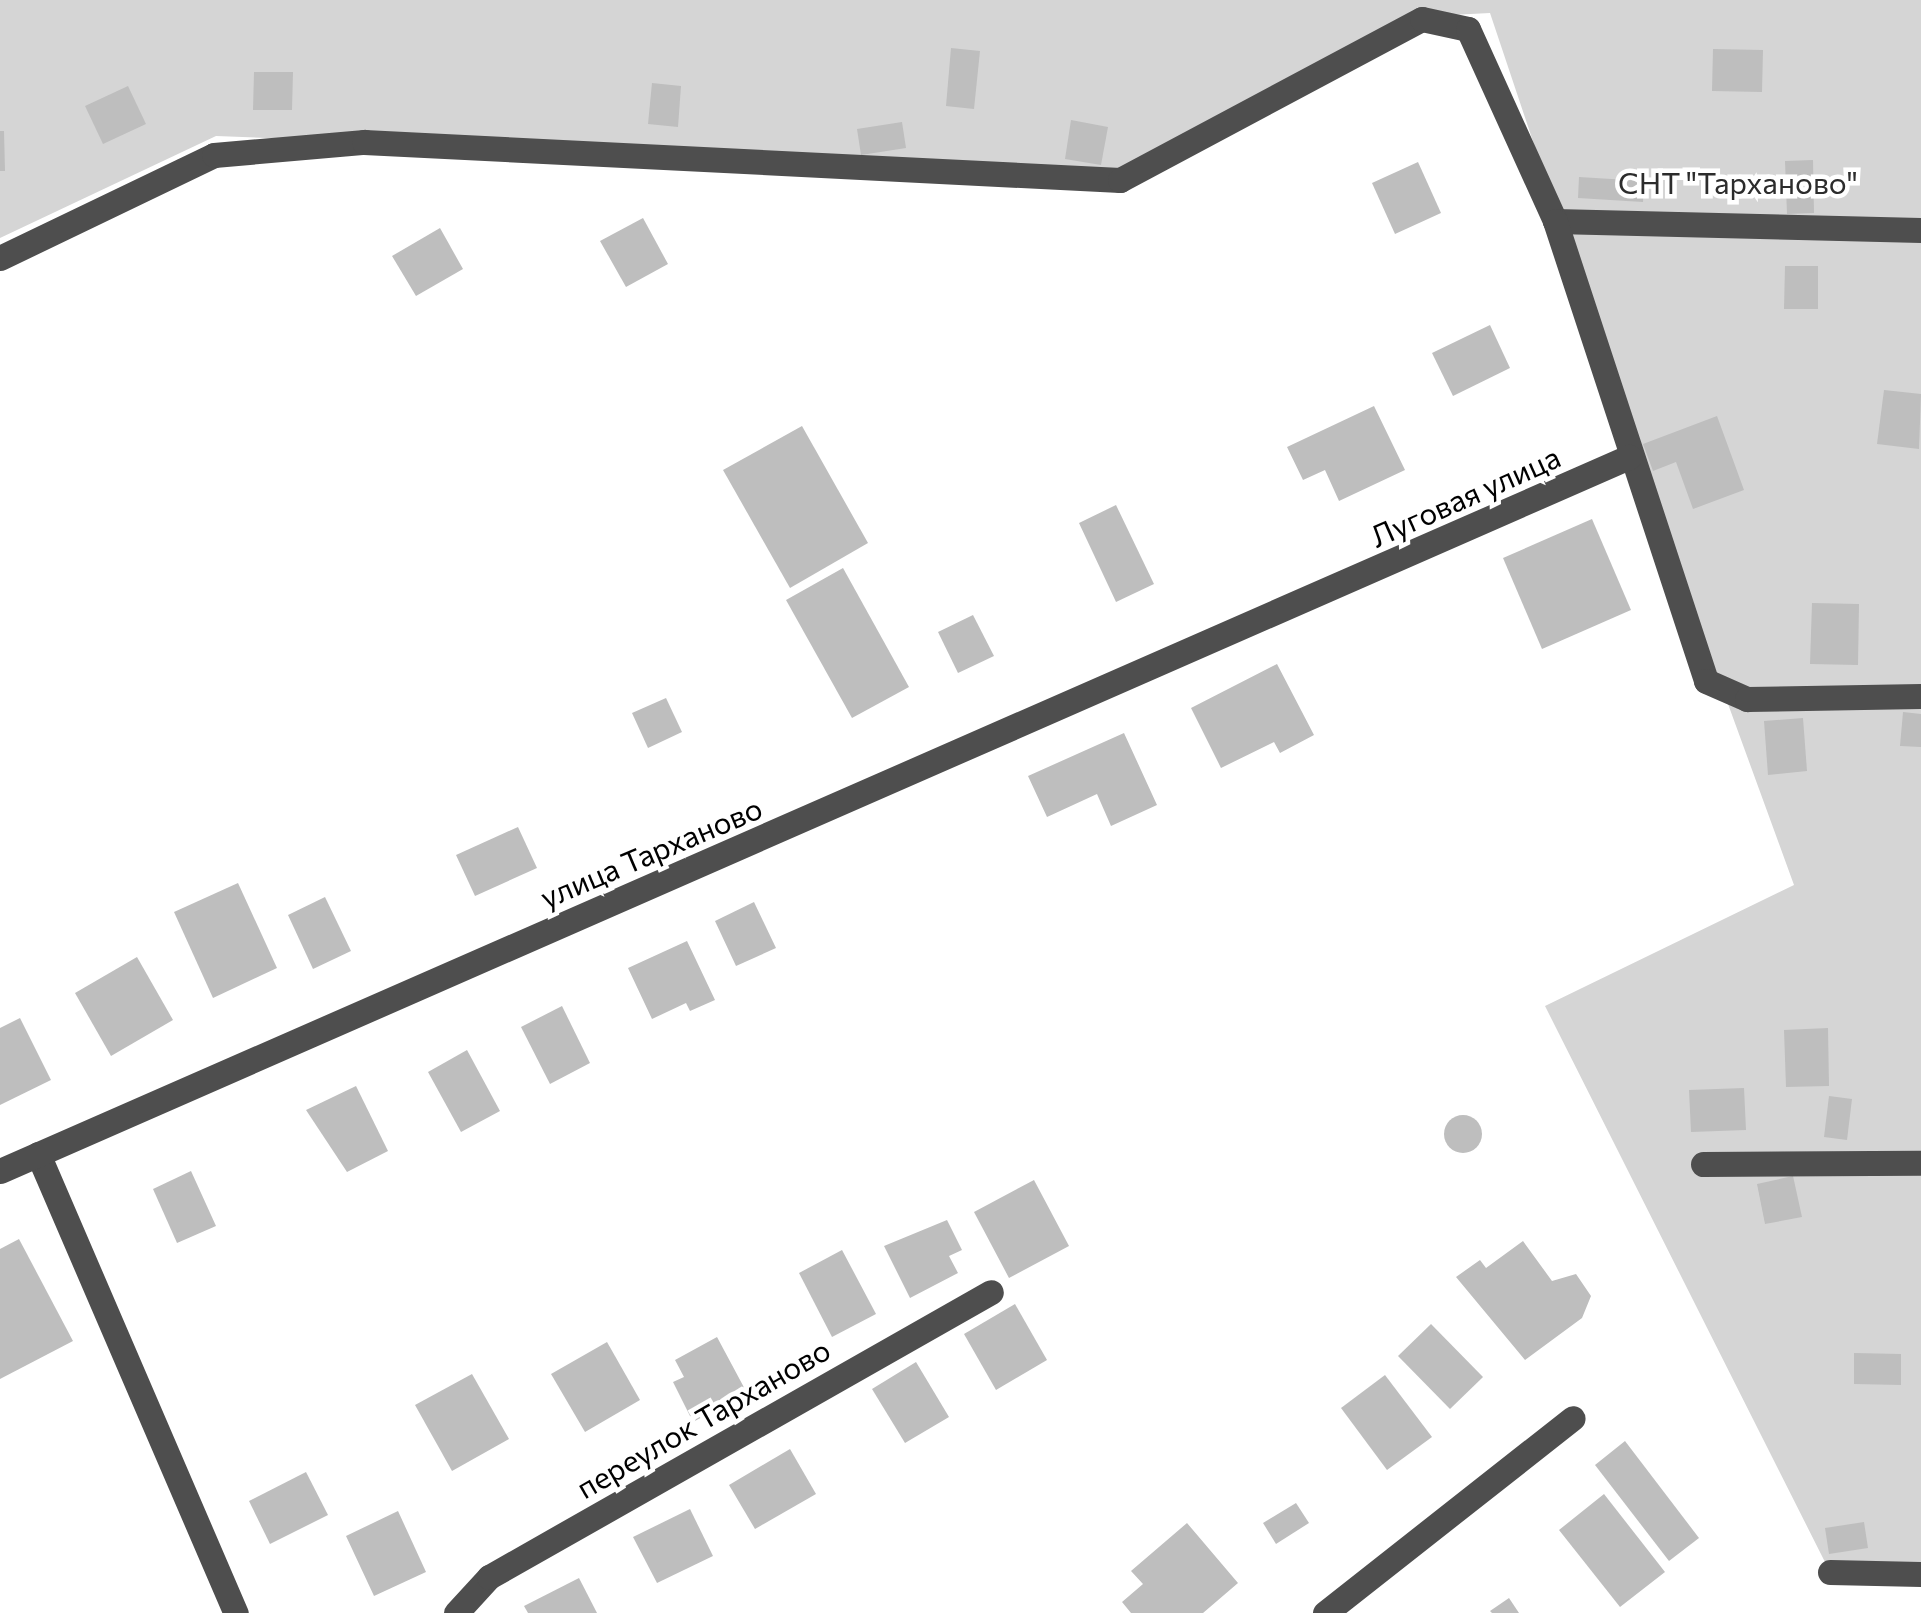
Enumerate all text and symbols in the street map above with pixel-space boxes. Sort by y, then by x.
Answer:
park label: СНТ "Тарханово" [1618,164,1858,200]
street label: Луговая улица [1365,438,1565,554]
street label: улица Тарханово [535,789,767,915]
street label: переулок Тарханово [570,1331,836,1505]

